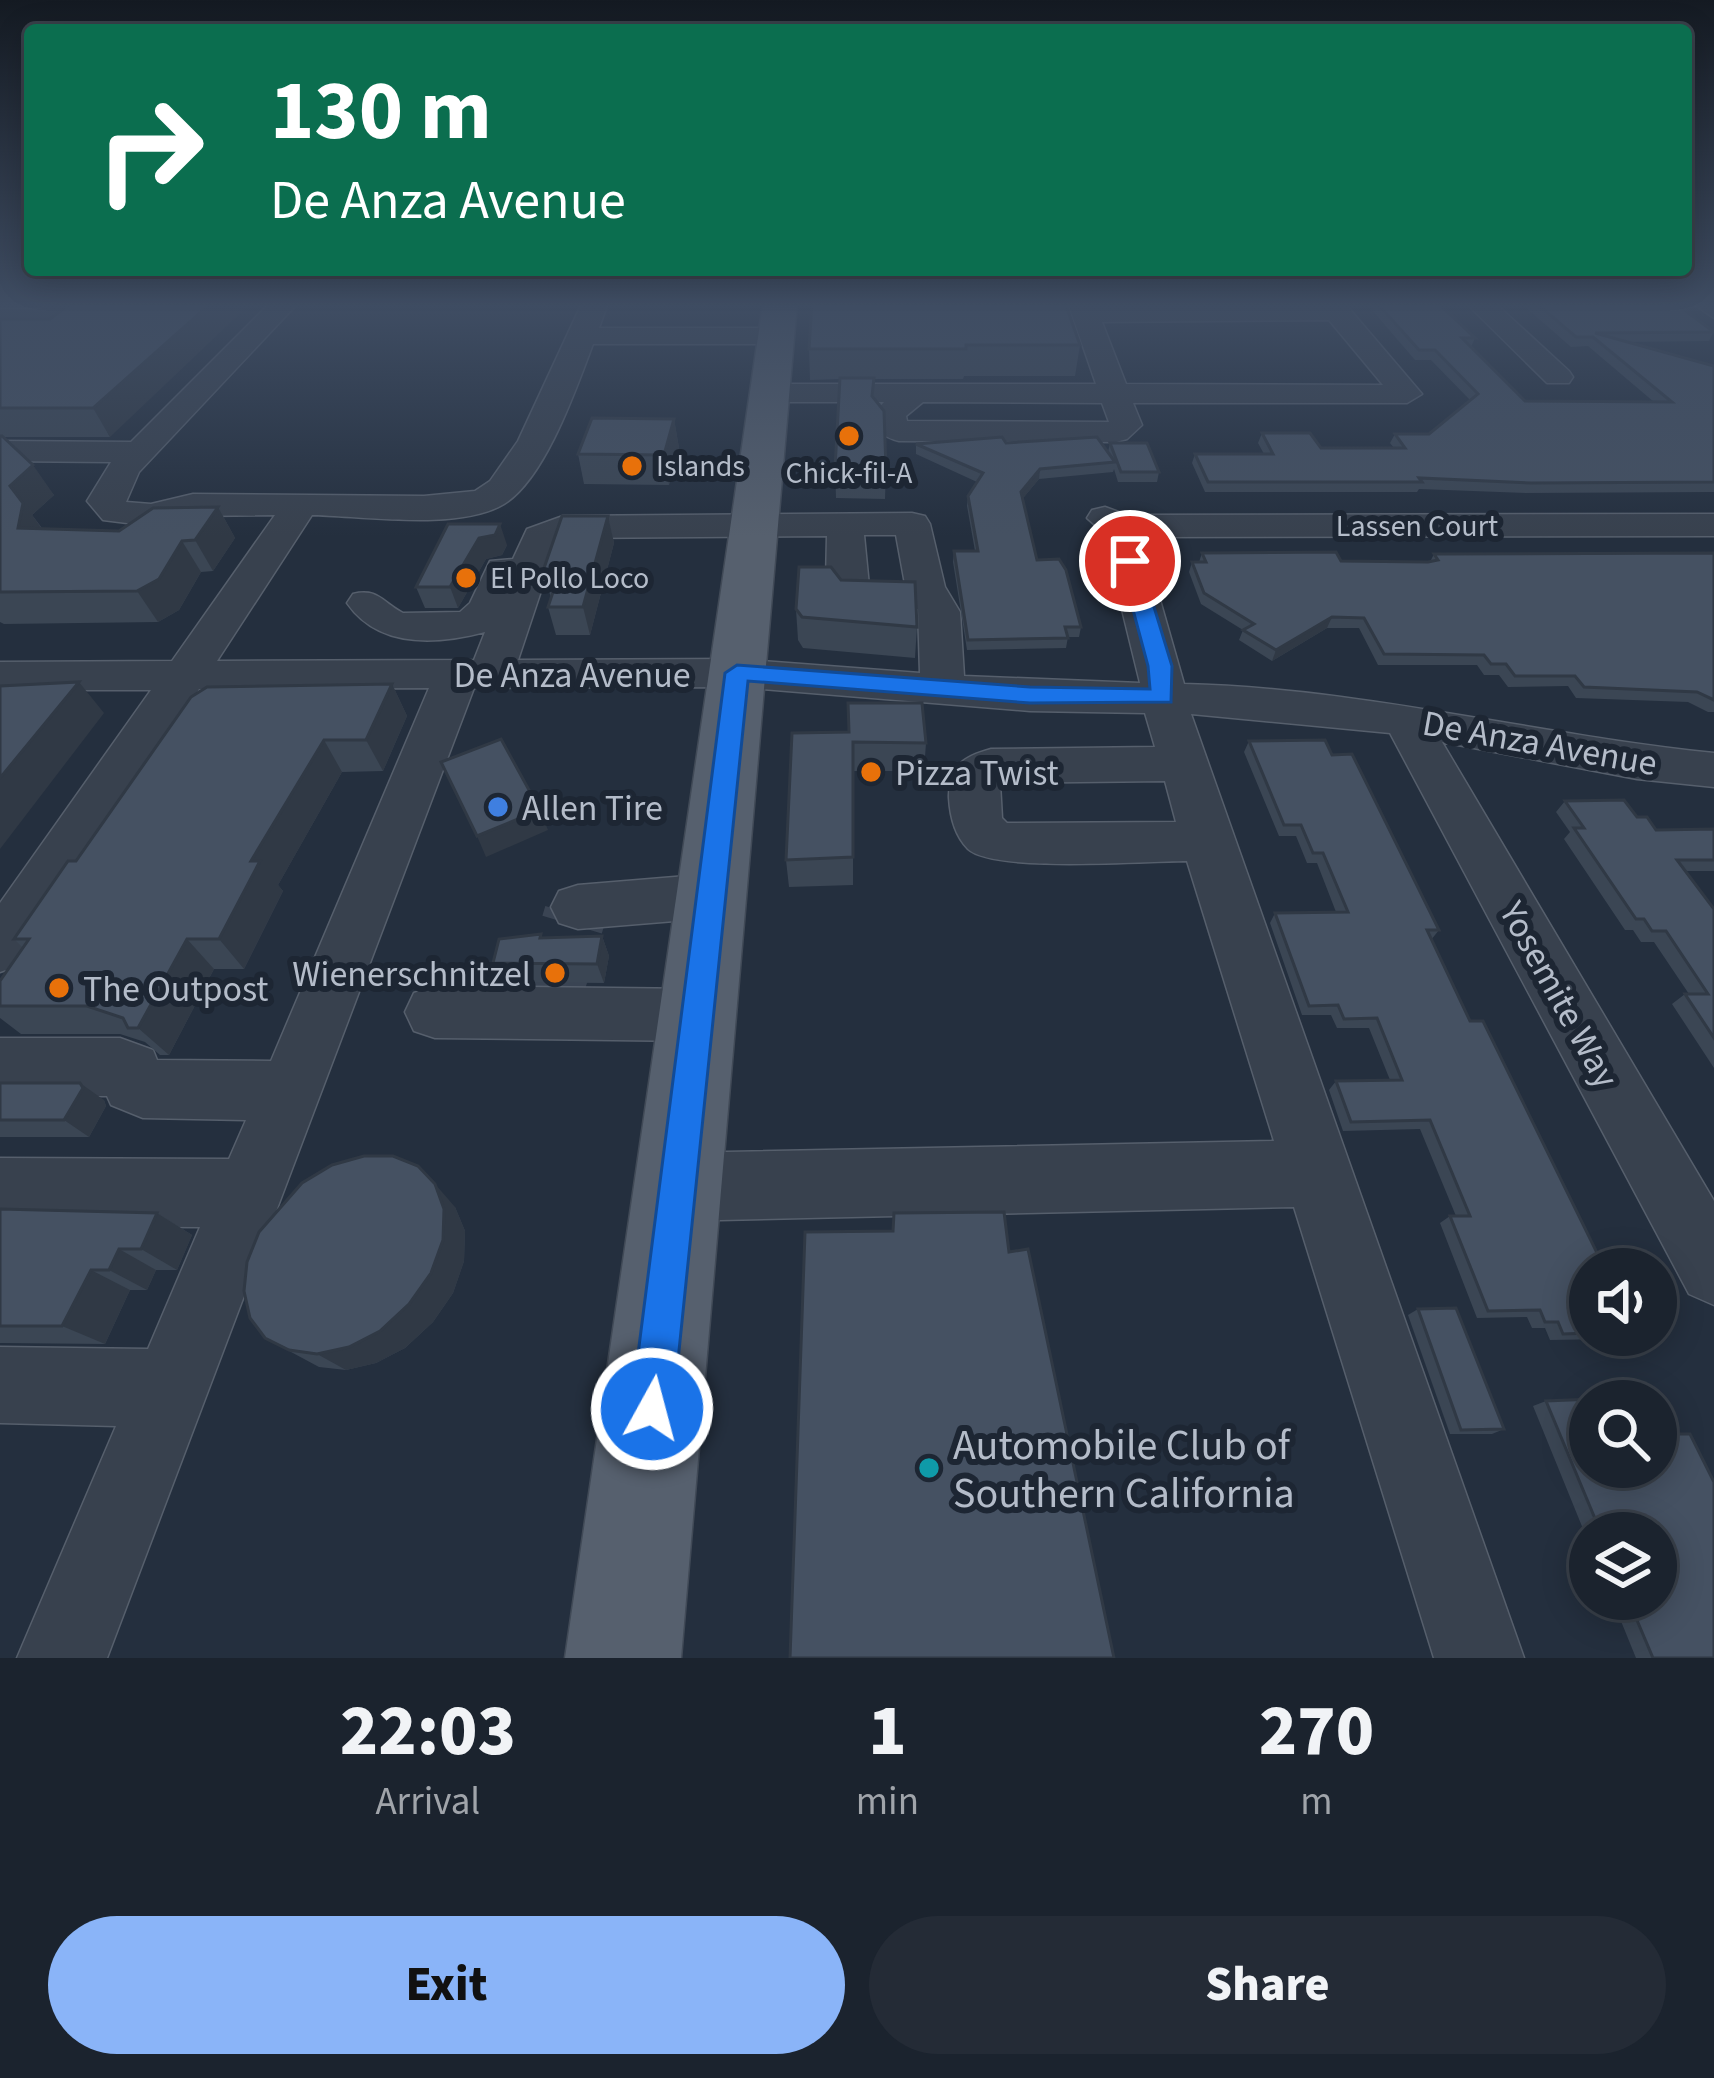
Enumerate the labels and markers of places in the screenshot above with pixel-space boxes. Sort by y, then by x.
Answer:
marker: Chick-fil-A [836,423,862,449]
place label: Islands [656,445,745,488]
place label: Chick-fil-A [786,452,913,495]
marker: Islands [619,453,645,479]
pin [1079,510,1181,612]
place label: El Pollo Loco [490,557,649,600]
marker: El Pollo Loco [453,565,479,591]
place label: Pizza Twist [895,748,1059,799]
marker: Pizza Twist [858,759,884,785]
place label: Allen Tire [522,783,663,834]
marker: Allen Tire [485,794,511,820]
place label: Wienerschnitzel [292,949,531,1000]
marker: Wienerschnitzel [542,960,568,986]
place label: The Outpost [83,964,269,1015]
marker: The Outpost [46,975,72,1001]
place label: Automobile Club of Southern California [953,1416,1295,1524]
marker: Automobile Club of Southern California [916,1455,942,1481]

